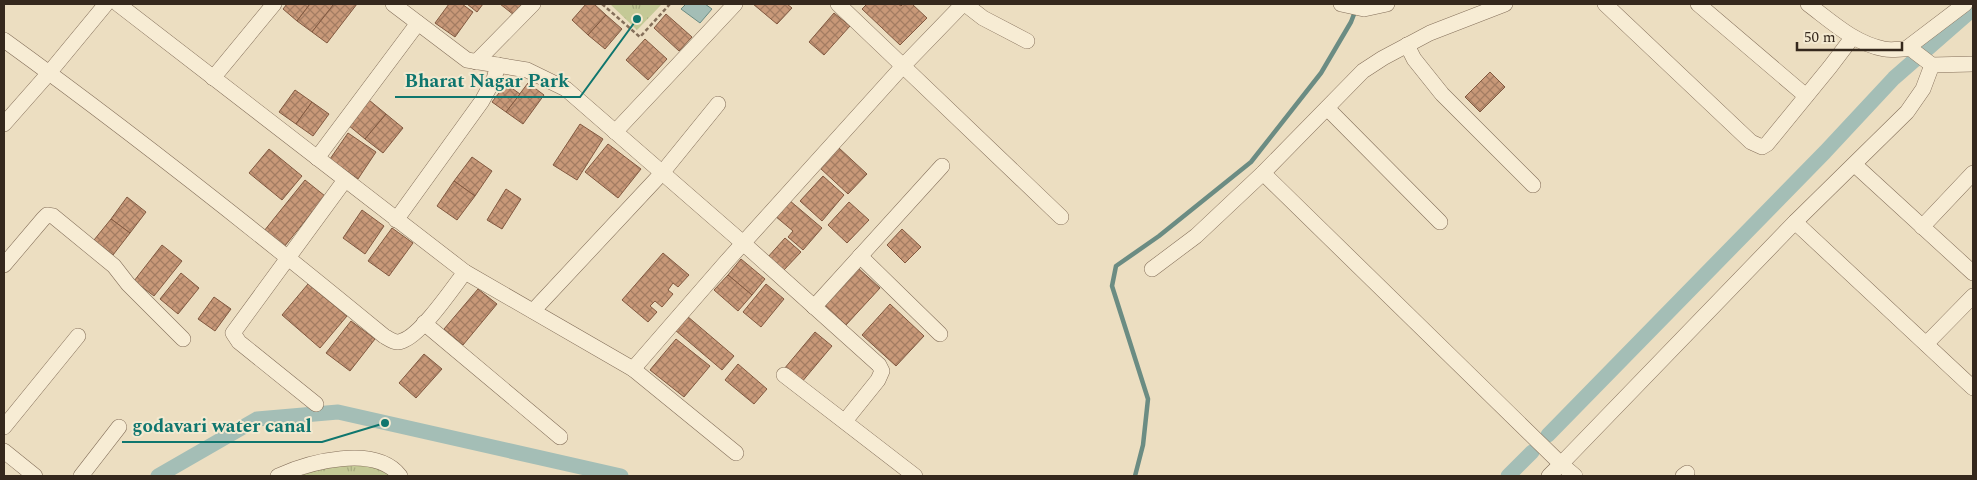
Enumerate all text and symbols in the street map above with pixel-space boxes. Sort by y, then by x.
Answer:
scale bar [1797,20,1902,52]
text: 50 m [1804,26,1836,49]
callout: Bharat Nagar Park [395,63,580,97]
text: Bharat Nagar Park [405,67,570,96]
callout: godavari water canal [122,408,322,442]
text: godavari water canal [132,412,312,441]

